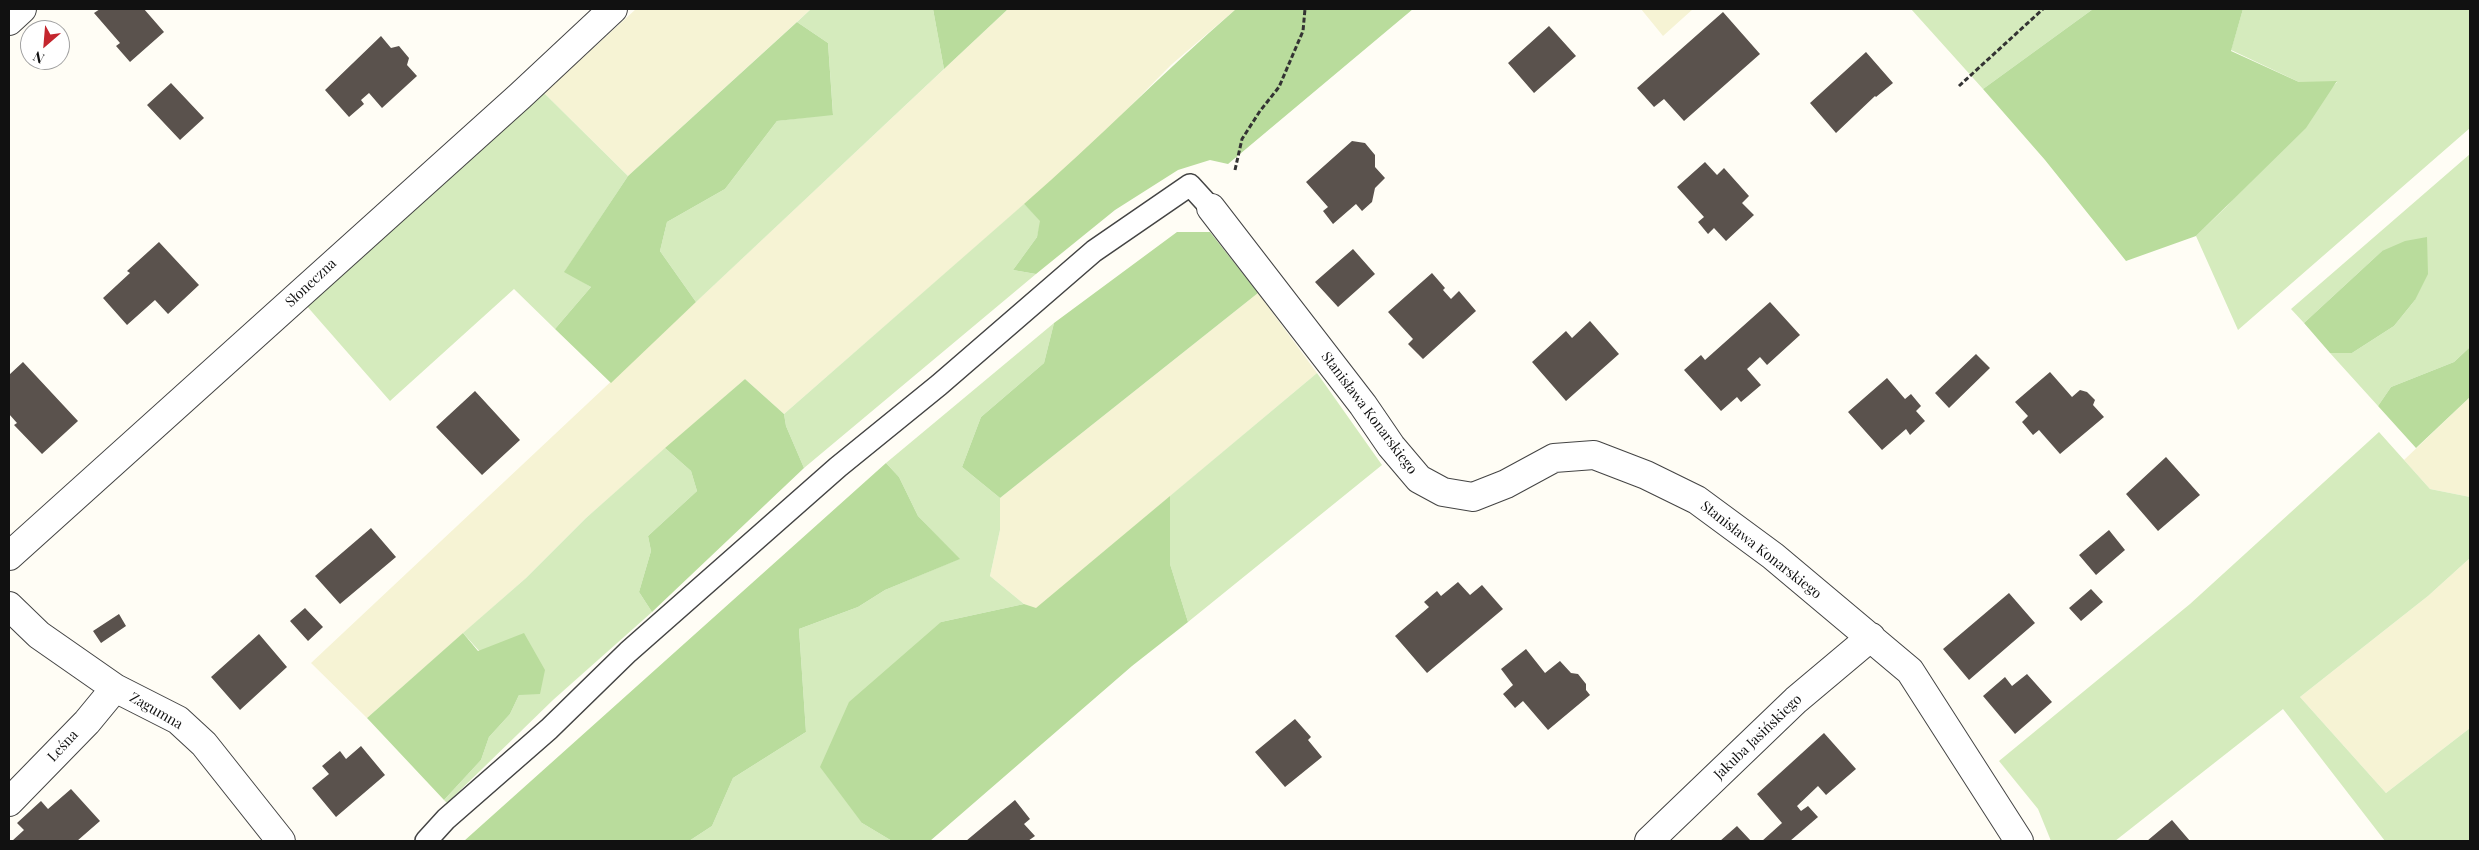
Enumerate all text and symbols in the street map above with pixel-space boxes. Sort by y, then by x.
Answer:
north arrow [20,20,70,70]
text: N [30,47,47,69]
street label: Słoneczna [282,255,340,311]
street label: Stanisława Konarskiego [1318,349,1420,477]
street label: Stanisława Konarskiego [1697,498,1825,602]
street label: Zagumna [126,689,186,733]
street label: Jakuba Jasińskiego [1711,691,1805,783]
street label: Leśna [44,727,82,765]

